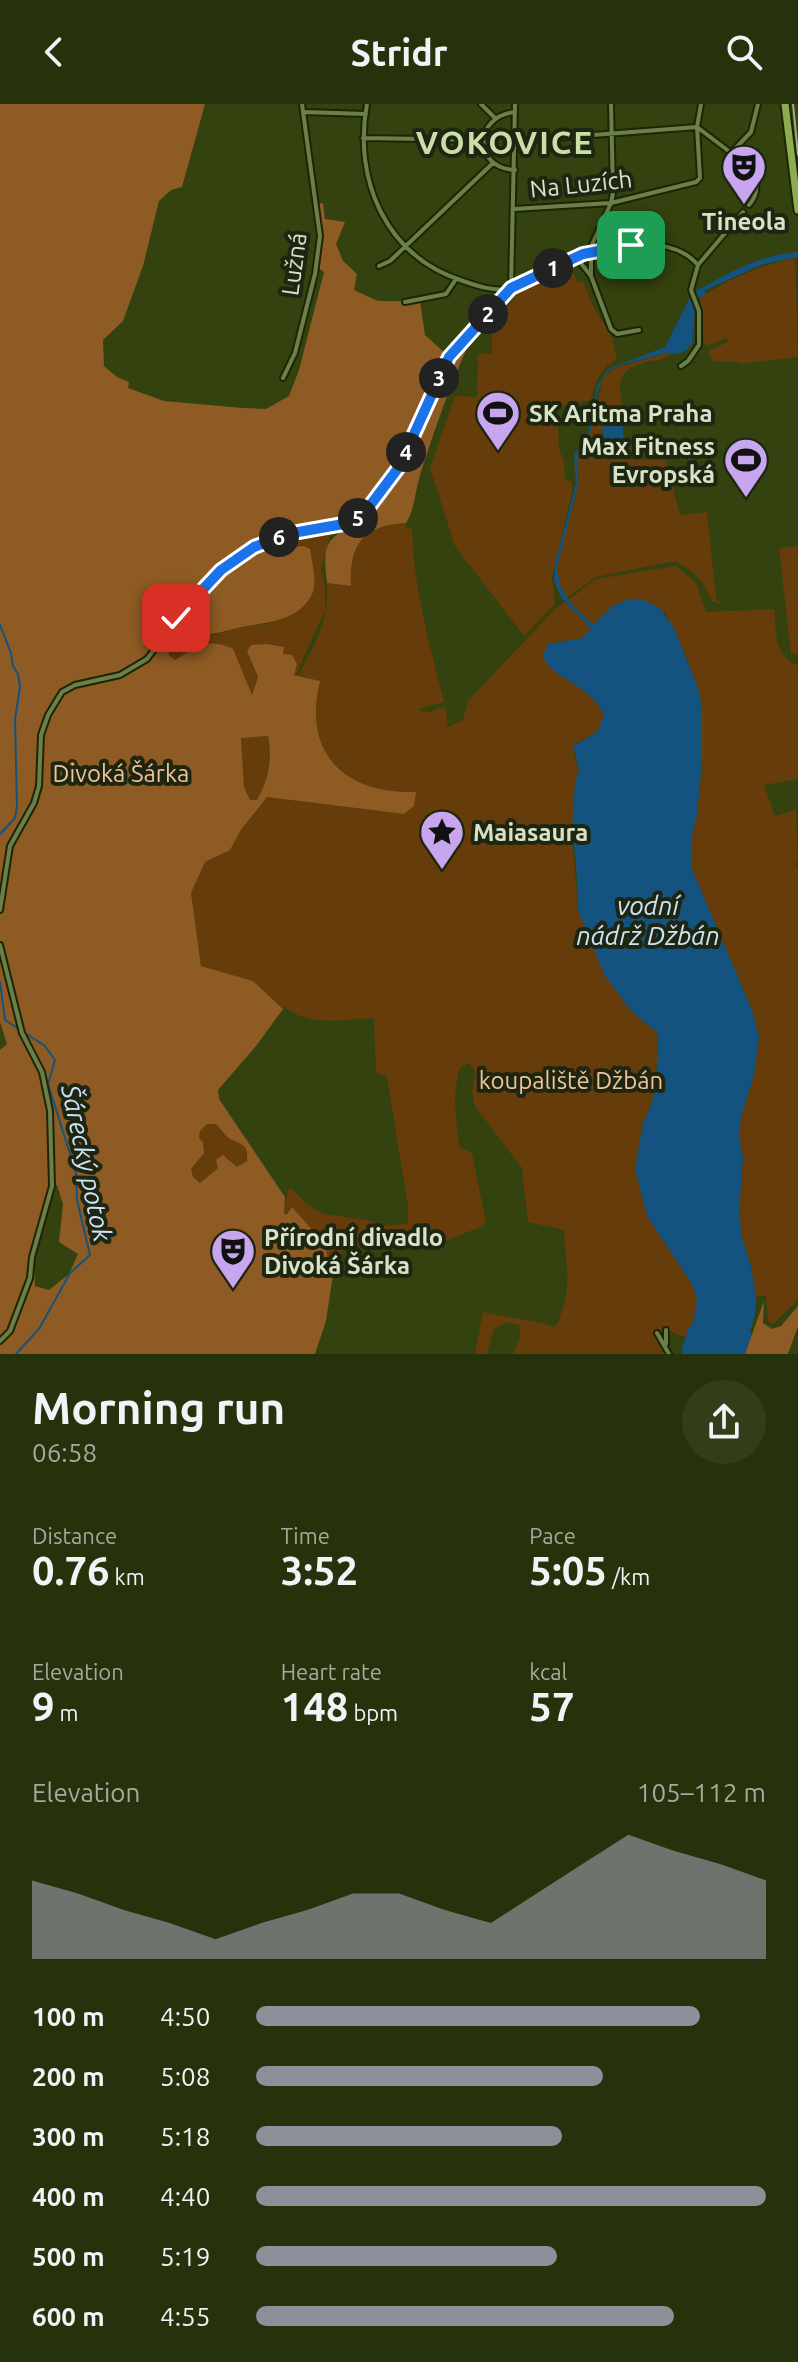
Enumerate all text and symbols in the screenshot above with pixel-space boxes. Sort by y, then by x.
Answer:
icon: back [32,30,76,74]
icon: search [722,30,766,74]
text: Stridr [350,32,448,73]
district label: VOKOVICE [416,124,594,160]
theatre icon: Tineola [720,143,768,206]
street label: Na Luzích [529,165,633,203]
place label: Tineola [702,208,786,235]
pin [597,211,665,279]
icon: arrive [609,223,653,267]
street label: Lužná [276,231,312,297]
pin: 1 [533,248,573,288]
text: 1 [547,255,559,280]
pin: 2 [468,294,508,334]
text: 2 [482,301,494,326]
pin: 3 [419,358,459,398]
text: 3 [433,365,445,390]
sports icon: SK Aritma Praha [474,389,522,452]
place label: SK Aritma Praha [529,400,712,427]
pin: 4 [386,432,426,472]
place label: Max Fitness Evropská [581,433,715,488]
sports icon: Max Fitness Evropská [722,436,770,499]
text: 4 [400,439,412,464]
pin: 5 [338,498,378,538]
text: 5 [352,505,364,530]
pin: 6 [259,517,299,557]
text: 6 [273,524,285,549]
pin [142,584,210,652]
icon: check [154,596,198,640]
park label: Divoká Šárka [53,759,189,787]
place icon: Maiasaura [418,808,466,871]
place label: Maiasaura [473,819,588,846]
water label: vodní nádrž Džbán [576,891,720,950]
park label: koupaliště Džbán [479,1067,663,1094]
water label: Šárecký potok [56,1081,118,1245]
place label: Přírodní divadlo Divoká Šárka [264,1224,443,1279]
theatre icon: Přírodní divadlo Divoká Šárka [209,1227,257,1290]
button: share [682,1380,766,1464]
text: Morning run [32,1383,285,1432]
text: 06:58 [32,1438,97,1467]
text: Distance [32,1523,117,1548]
text: Time [281,1523,330,1548]
text: Pace [529,1523,576,1548]
text: 0.76 [32,1548,110,1593]
text: 3:52 [281,1548,358,1593]
text: 5:05 [529,1548,607,1593]
text: km [110,1564,145,1589]
text: /km [607,1564,650,1589]
text: Elevation [32,1659,124,1684]
text: Heart rate [281,1659,382,1684]
text: kcal [529,1659,567,1684]
text: 9 [32,1684,55,1729]
text: 148 [281,1684,348,1729]
text: 57 [529,1684,574,1729]
text: m [55,1700,79,1725]
text: bpm [348,1700,398,1725]
text: Elevation [32,1778,140,1807]
text: 105–112 m [637,1778,766,1807]
text: 100 m [32,2002,105,2031]
text: 4:50 [160,2002,210,2031]
text: 200 m [32,2062,105,2091]
text: 5:08 [160,2062,210,2091]
text: 300 m [32,2122,105,2151]
text: 5:18 [160,2122,210,2151]
text: 400 m [32,2182,105,2211]
text: 4:40 [160,2182,210,2211]
text: 500 m [32,2242,105,2271]
text: 5:19 [160,2242,210,2271]
text: 600 m [32,2302,105,2331]
text: 4:55 [160,2302,210,2331]

